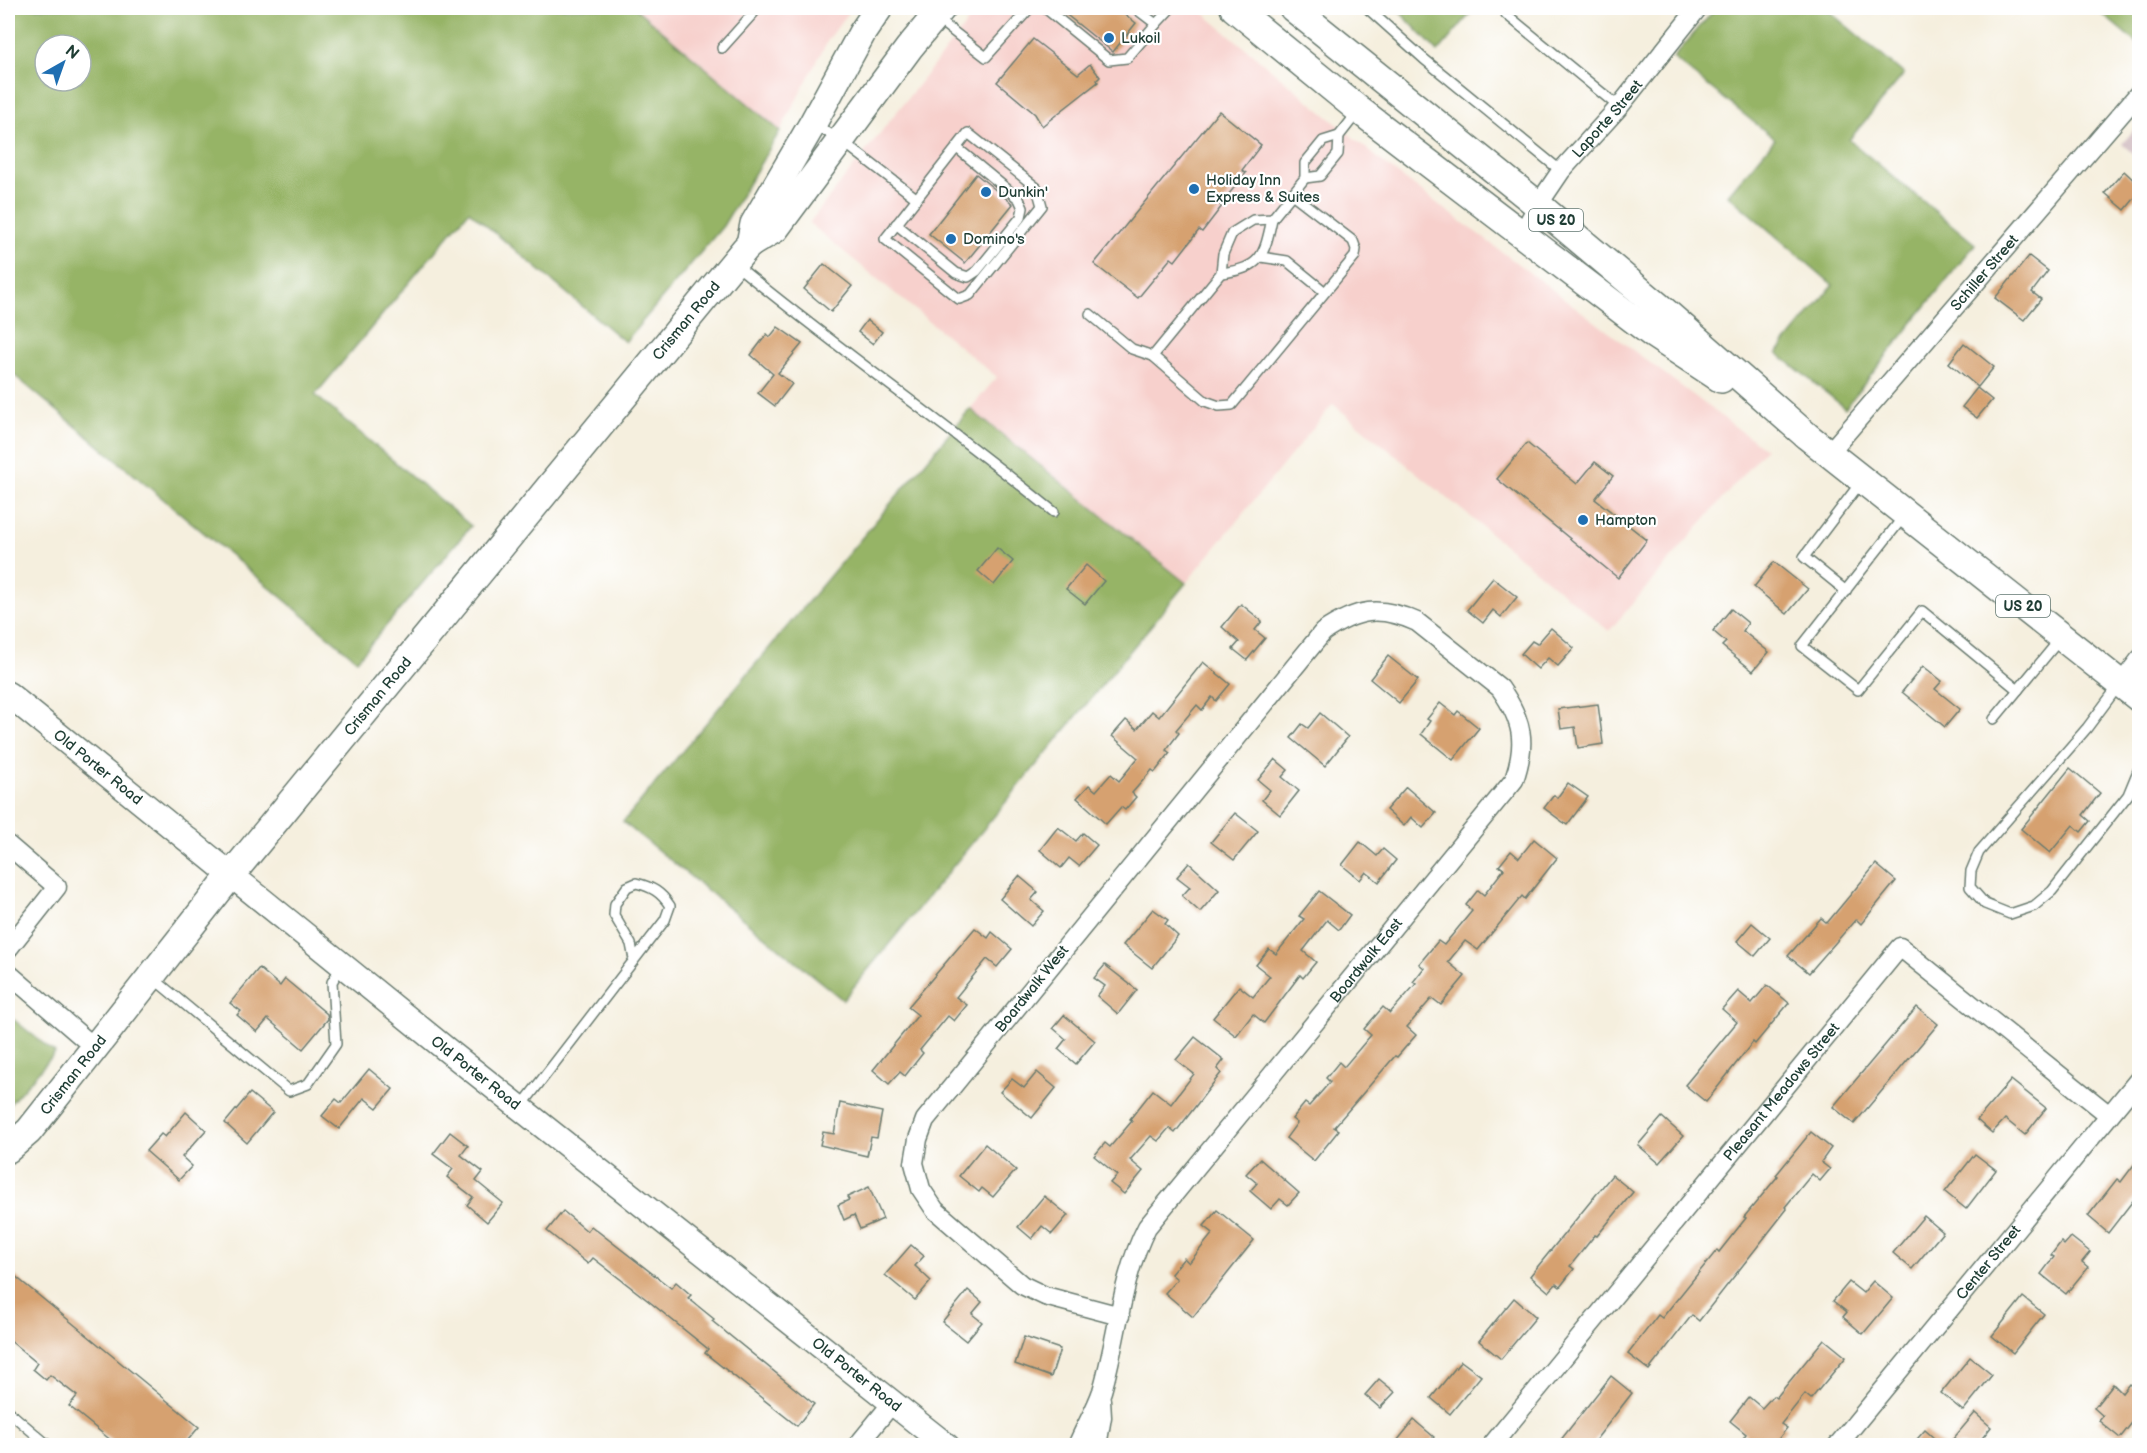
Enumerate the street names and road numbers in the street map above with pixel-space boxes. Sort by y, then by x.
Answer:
street label: Laporte Street [1568,76,1647,162]
road number: US 20 [1529,209,1583,231]
street label: Schiller Street [1946,230,2023,315]
street label: Crisman Road [648,277,724,364]
road number: US 20 [1996,595,2050,617]
street label: Crisman Road [340,653,416,740]
street label: Old Porter Road [50,725,146,809]
street label: Boardwalk East [1326,914,1407,1007]
street label: Boardwalk West [991,941,1073,1036]
street label: Pleasant Meadows Street [1719,1019,1844,1165]
street label: Crisman Road [36,1031,111,1119]
street label: Old Porter Road [427,1031,525,1114]
street label: Center Street [1952,1221,2025,1304]
street label: Old Porter Road [808,1333,906,1416]

